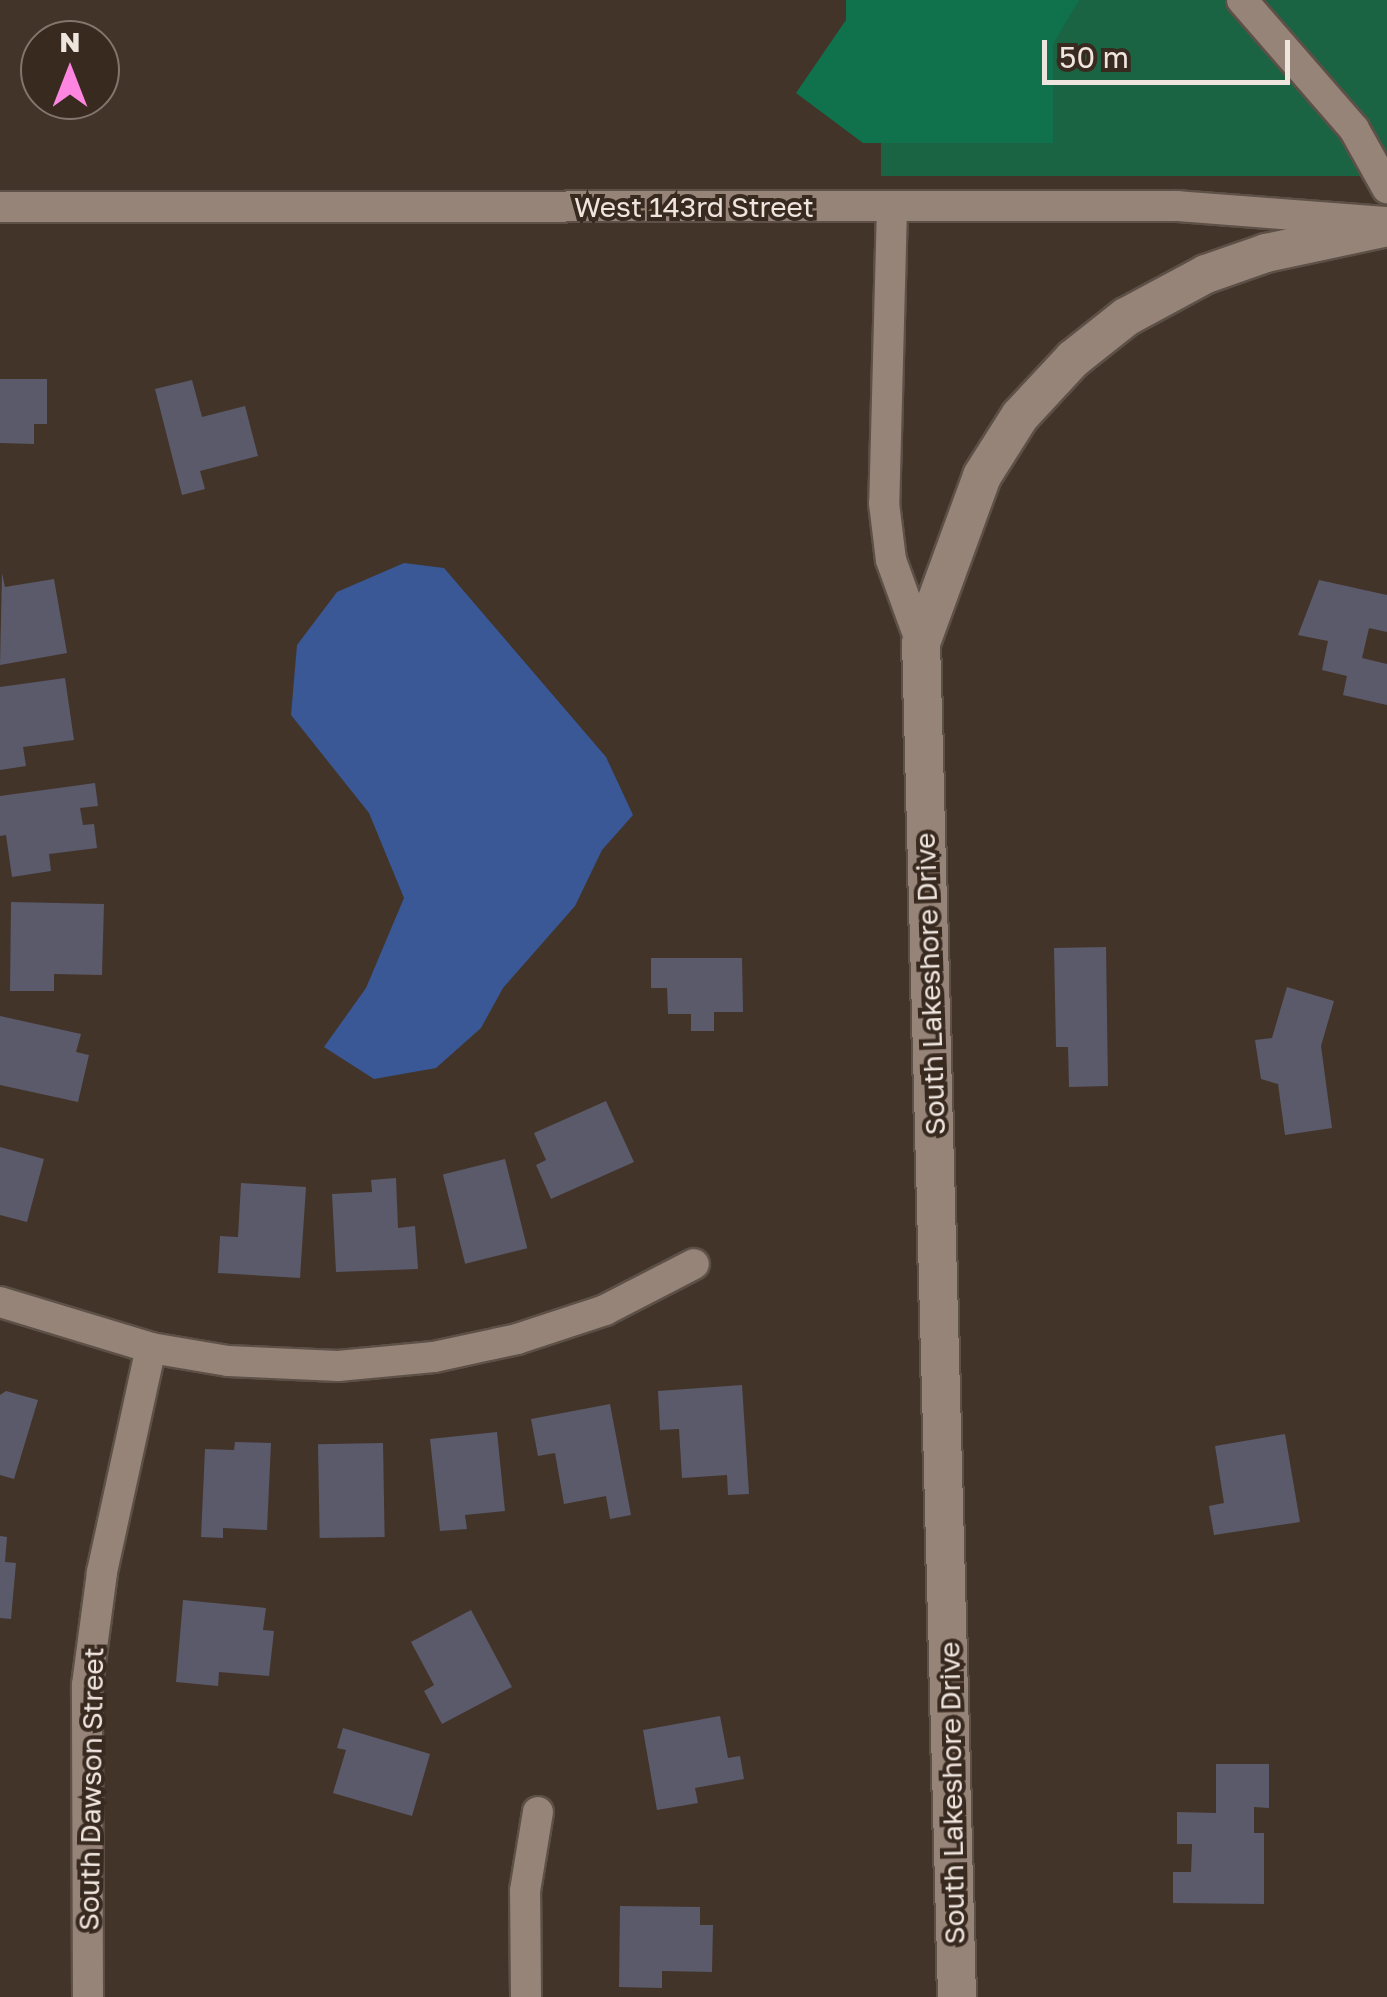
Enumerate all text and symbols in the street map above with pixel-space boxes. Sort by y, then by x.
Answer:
north arrow [20,20,120,120]
scale bar [1047,20,1294,82]
text: N [59,25,81,58]
text: 50 m [1059,39,1129,75]
street label: West 143rd Street [574,190,814,224]
street label: South Lakeshore Drive [908,832,952,1136]
street label: South Lakeshore Drive [933,1641,971,1945]
street label: South Dawson Street [72,1647,110,1931]

